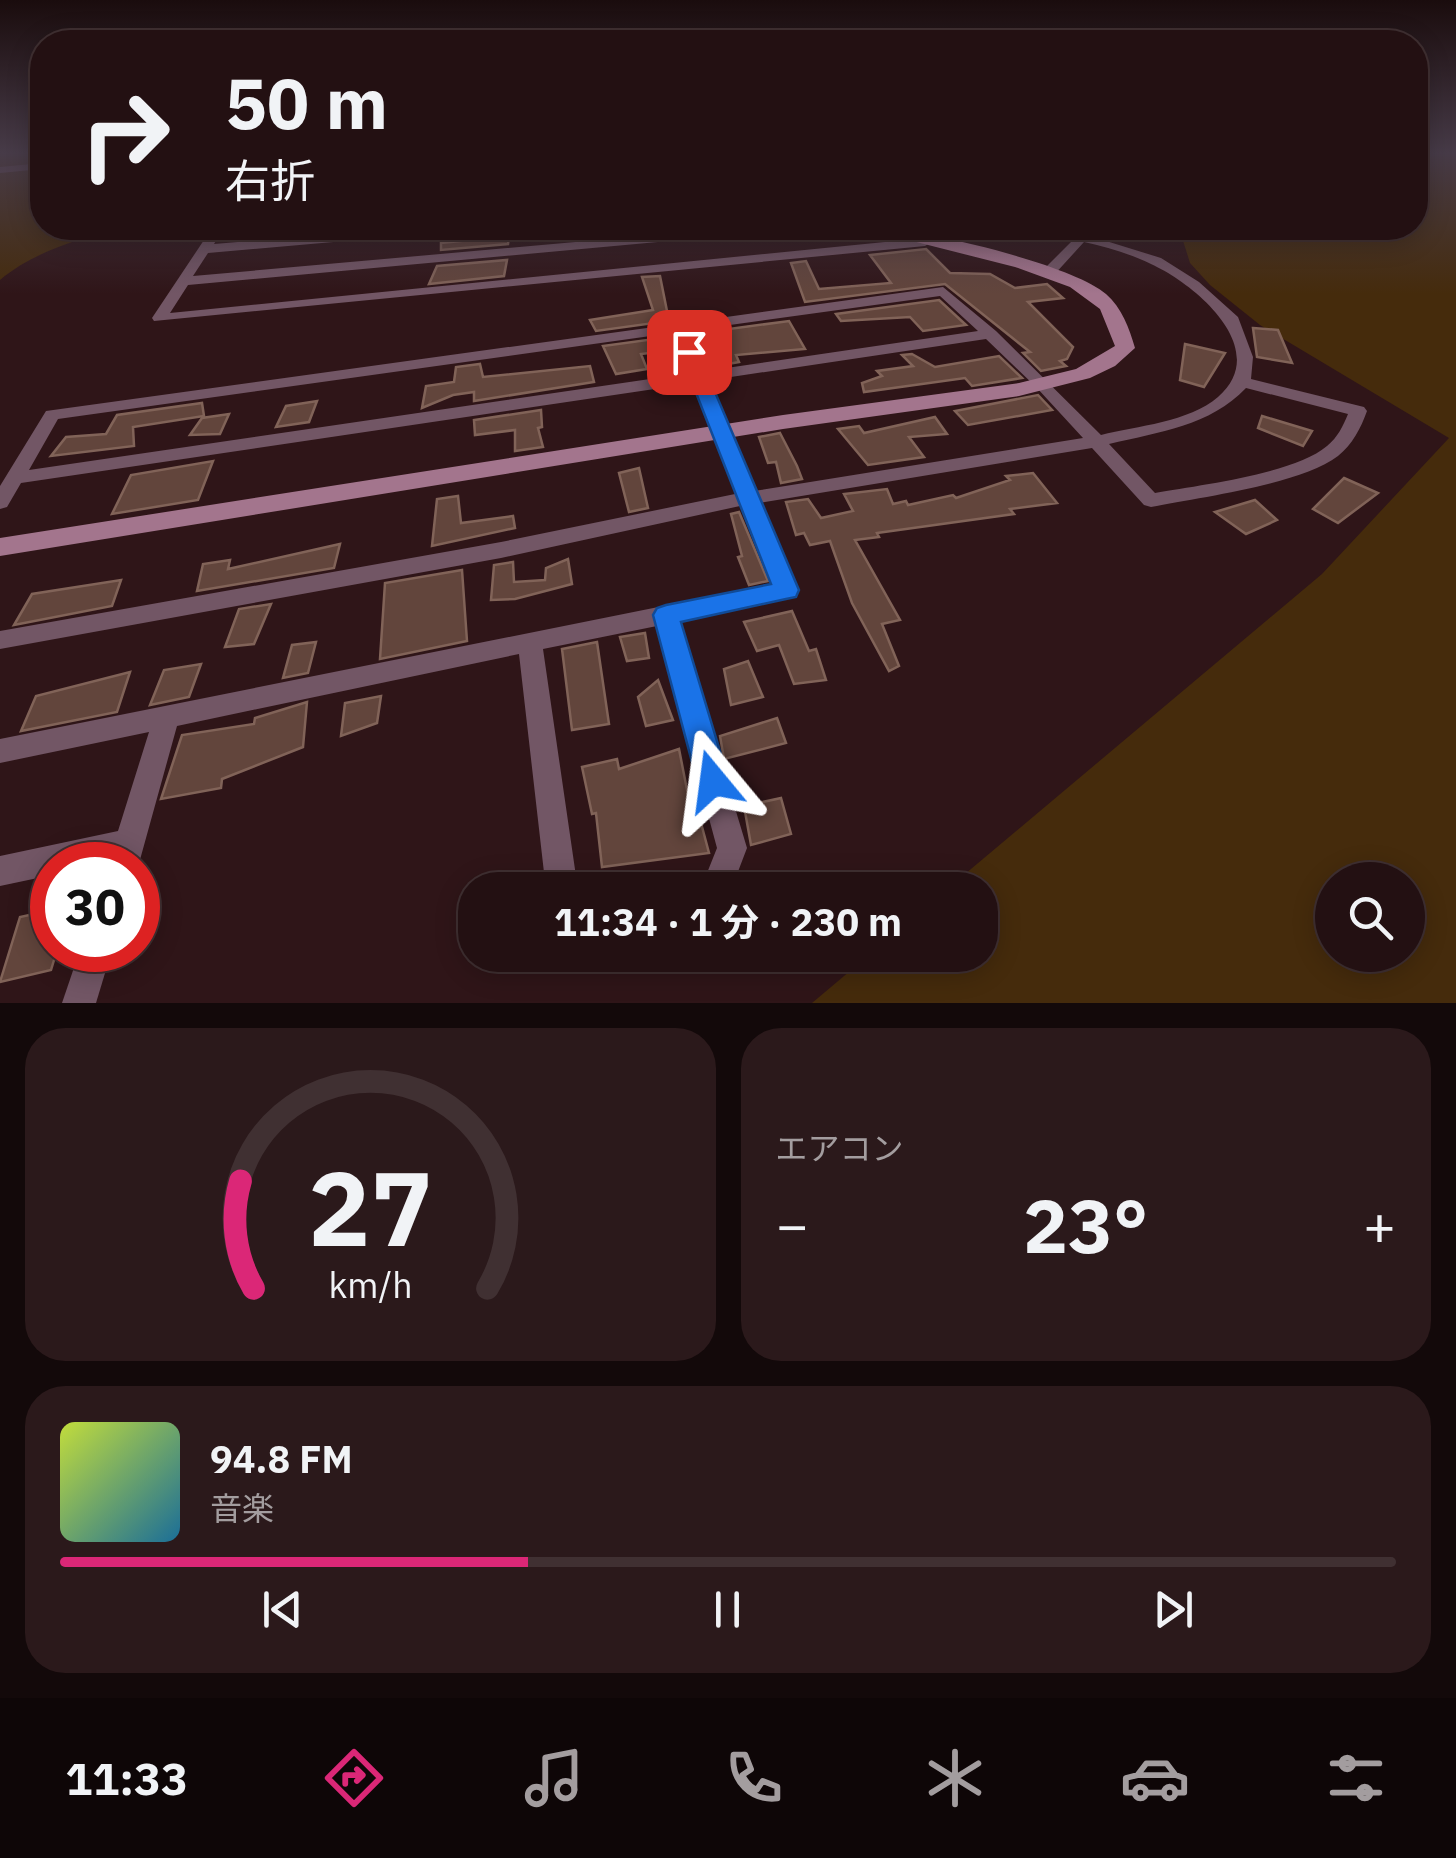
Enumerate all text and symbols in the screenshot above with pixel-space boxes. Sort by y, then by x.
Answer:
text: 50 m [225,57,388,148]
icon: right [60,70,190,200]
text: 右折 [225,151,315,209]
pin [647,310,732,395]
icon: arrive [662,325,717,380]
position arrow [661,729,765,833]
speed limit sign: 30 [30,842,160,972]
map controls [1315,862,1425,972]
button: search [1315,862,1425,972]
text: 11:34 · 1 分 · 230 m [554,897,902,946]
text: エアコン [776,1127,904,1169]
text: 27 [308,1139,433,1275]
text: 23° [1023,1176,1148,1274]
text: − [776,1189,809,1260]
text: + [1363,1189,1396,1260]
text: km/h [328,1261,412,1308]
text: 94.8 FM [210,1434,353,1483]
text: 音楽 [210,1487,274,1529]
icon: previous [255,1582,310,1637]
icon: pause [700,1582,755,1637]
icon: next [1146,1582,1201,1637]
icon: directions [319,1743,389,1813]
icon: music [519,1743,589,1813]
icon: phone [719,1743,789,1813]
icon: climate [920,1743,990,1813]
icon: car [1120,1743,1190,1813]
icon: filters [1321,1743,1391,1813]
text: 11:33 [65,1749,188,1807]

